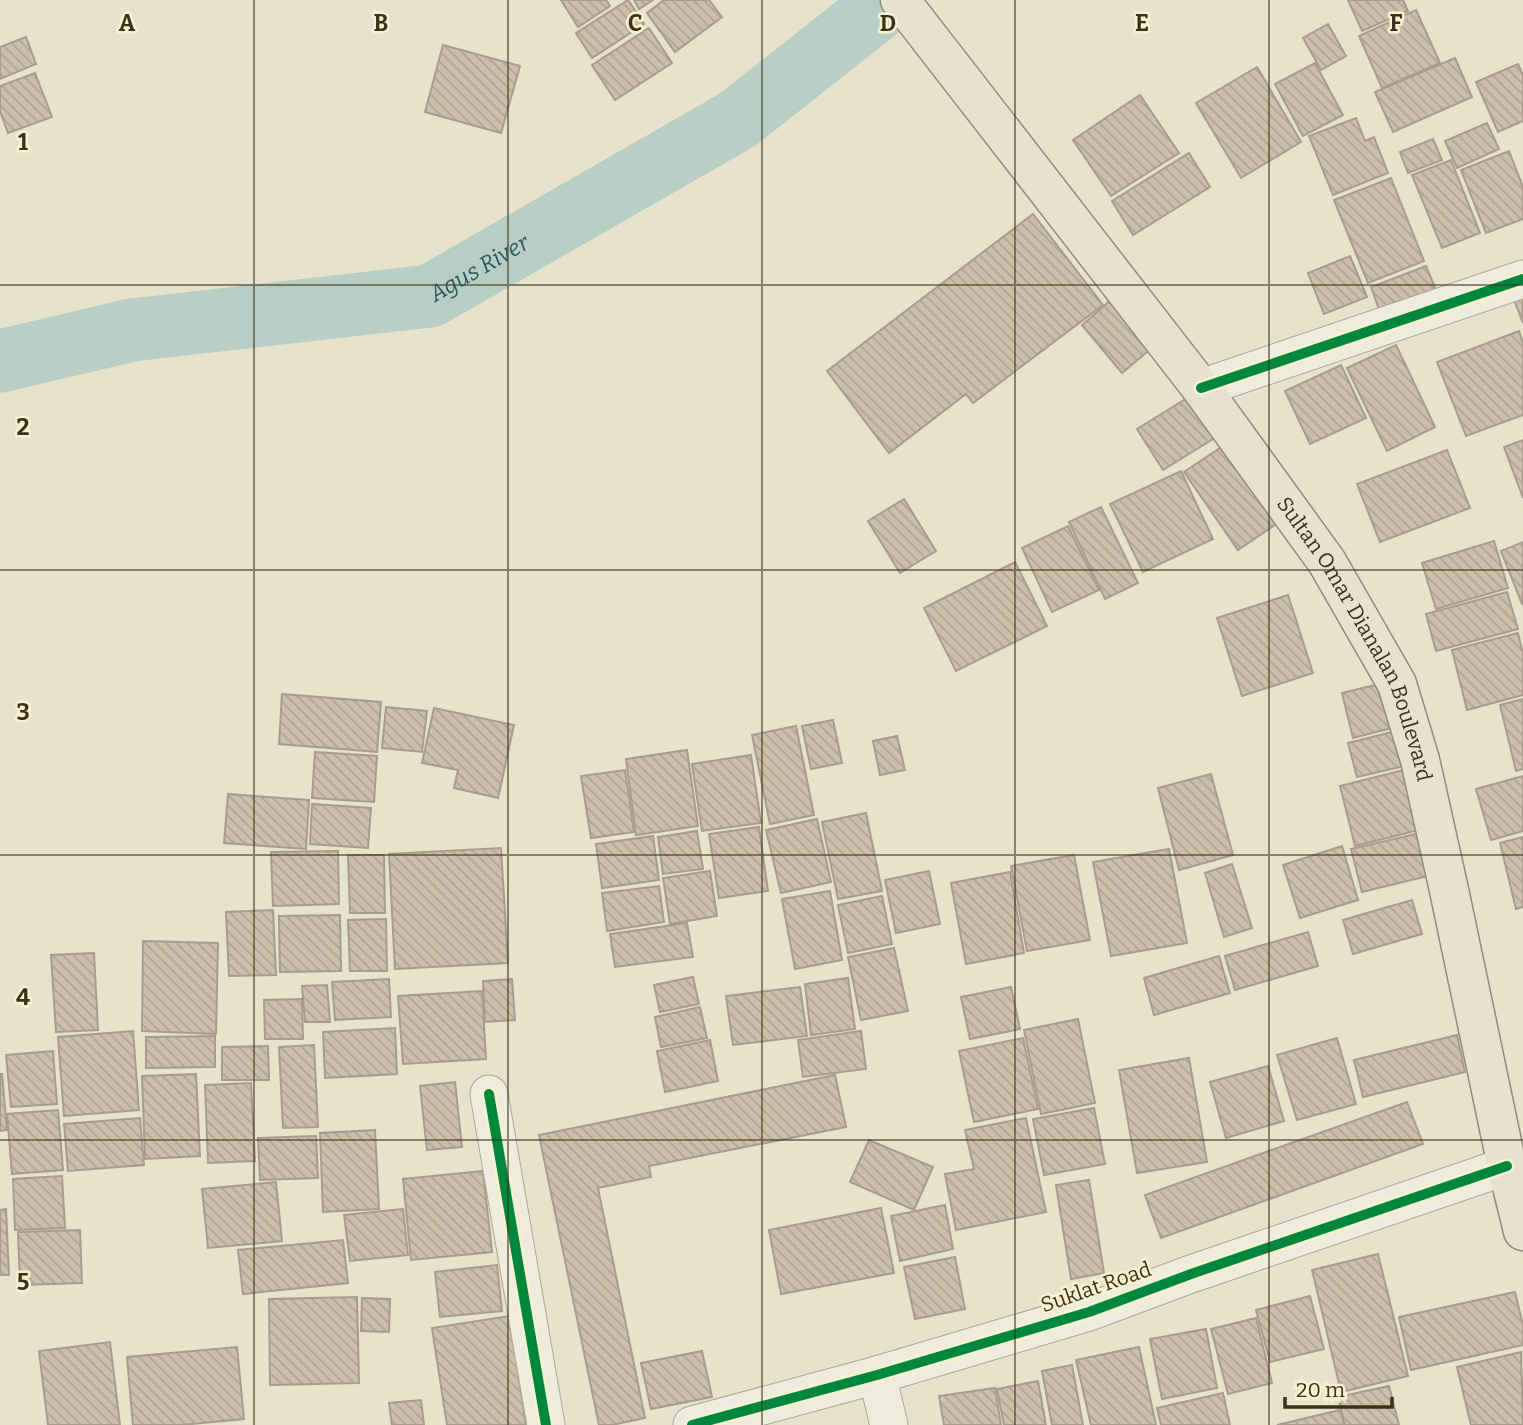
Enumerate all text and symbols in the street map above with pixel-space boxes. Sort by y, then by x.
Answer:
text: A [119,9,136,37]
text: B [374,9,388,37]
text: C [628,9,642,37]
text: D [880,9,896,37]
text: E [1135,9,1149,37]
text: F [1390,9,1403,37]
text: 1 [18,128,28,156]
water label: Agus River [423,228,535,308]
text: 2 [17,413,30,441]
street label: Sultan Omar Dianalan Boulevard [1271,492,1437,784]
text: 3 [16,698,30,726]
text: 4 [16,983,30,1011]
street label: Suklat Road [1037,1256,1155,1318]
text: 5 [17,1268,29,1296]
scale bar [1285,1366,1392,1410]
text: 20 m [1296,1377,1345,1403]

